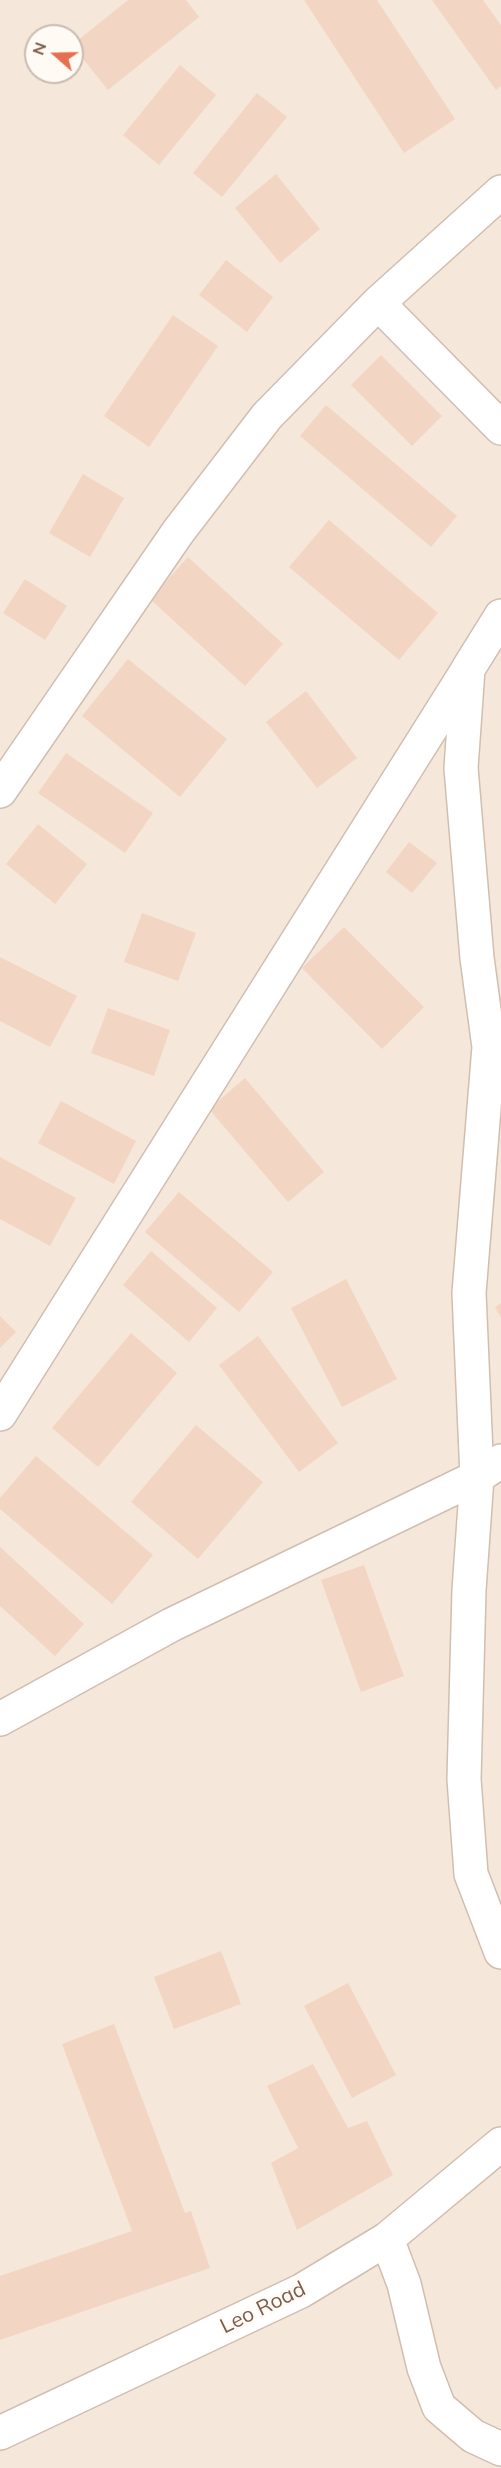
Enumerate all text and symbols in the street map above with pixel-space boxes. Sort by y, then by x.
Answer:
north arrow [24,24,84,84]
text: N [27,39,50,58]
street label: Leo Road [216,2277,310,2339]

